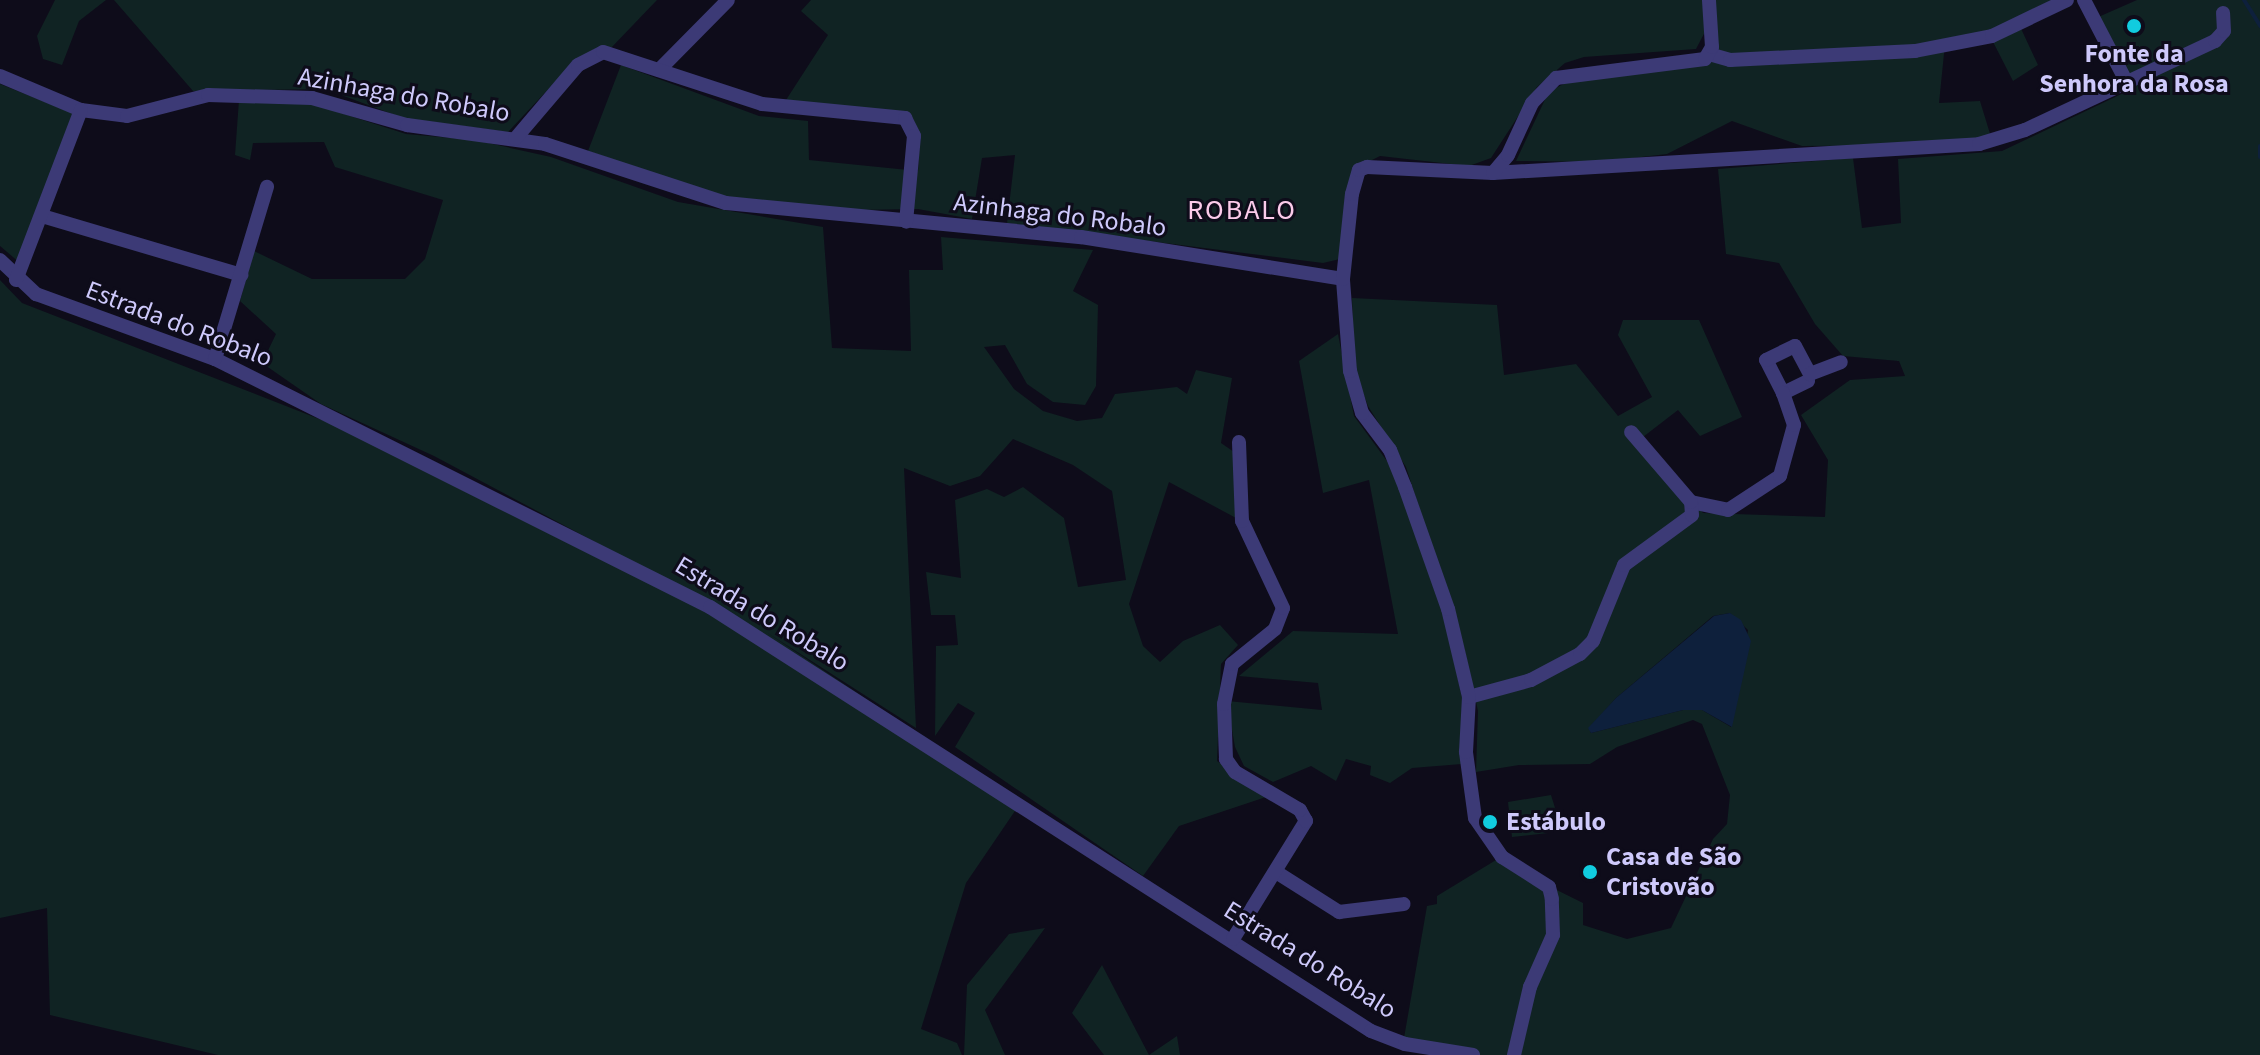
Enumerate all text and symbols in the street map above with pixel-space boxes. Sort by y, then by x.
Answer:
marker: Fonte da Senhora da Rosa [2125,17,2143,35]
place label: Fonte da Senhora da Rosa [2039,38,2229,100]
street label: Azinhaga do Robalo [296,61,512,129]
street label: Azinhaga do Robalo [952,186,1168,244]
district label: ROBALO [1187,193,1297,227]
street label: Estrada do Robalo [81,274,277,374]
street label: Estrada do Robalo [669,550,855,678]
place label: Estábulo [1506,806,1606,838]
marker: Estábulo [1481,813,1499,831]
place label: Casa de São Cristovão [1606,841,1741,902]
marker: Casa de São Cristovão [1581,863,1599,881]
street label: Estrada do Robalo [1218,894,1402,1026]

